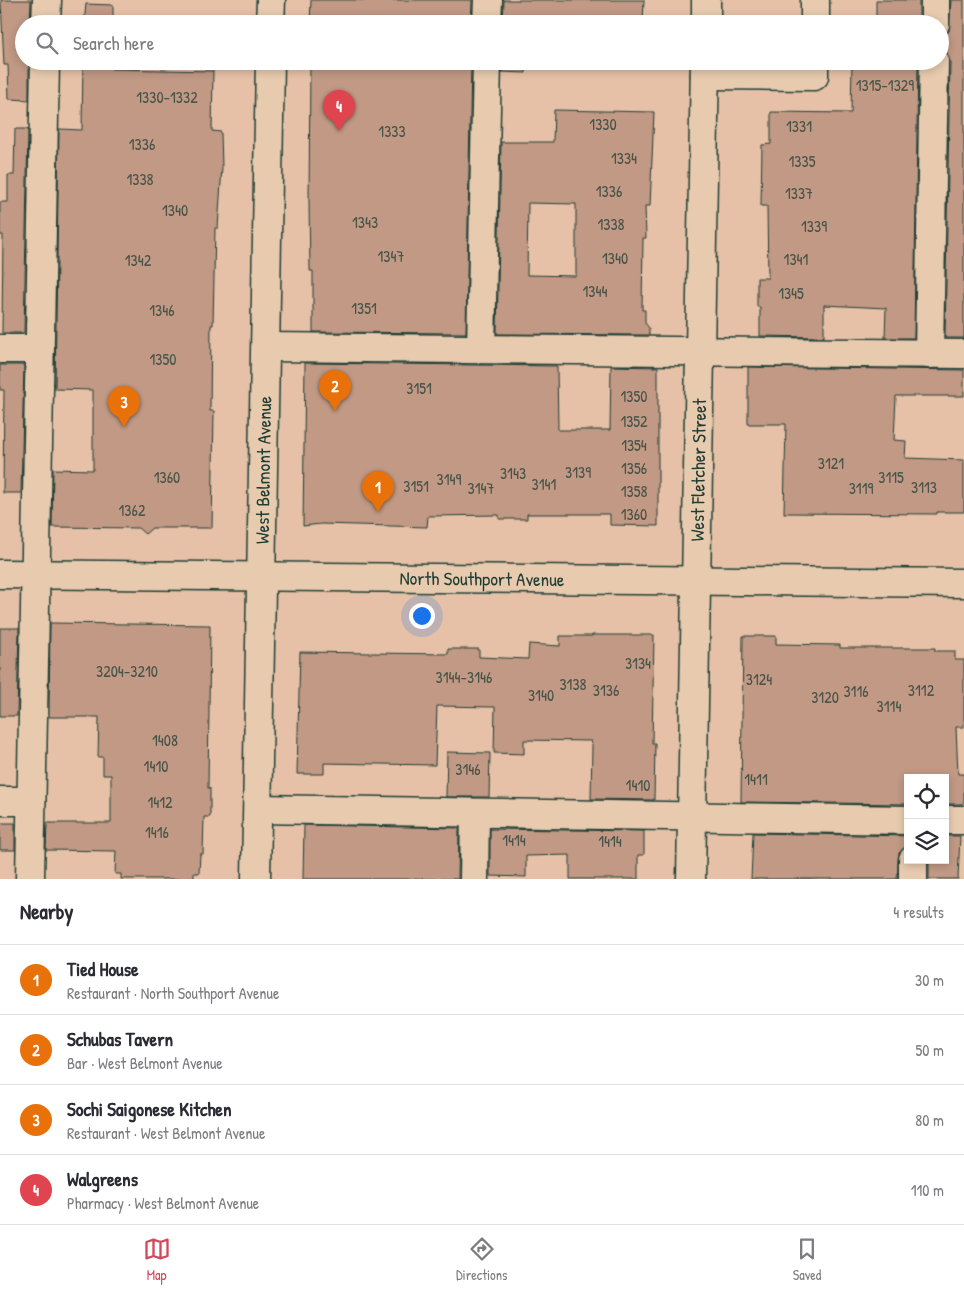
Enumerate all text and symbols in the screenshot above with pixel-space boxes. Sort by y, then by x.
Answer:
search box [15,15,949,70]
icon: search [33,29,61,57]
text: Search here [73,30,154,56]
house number: 1315-1329 [856,74,914,96]
house number: 1330-1332 [136,86,198,108]
pin: 4 [323,90,355,131]
house number: 1330 [589,113,617,135]
house number: 1331 [786,115,812,137]
house number: 1333 [378,120,406,142]
house number: 1336 [129,133,155,155]
house number: 1334 [611,147,637,169]
house number: 1335 [789,150,816,172]
house number: 1338 [126,168,154,190]
house number: 1336 [596,180,622,202]
house number: 1337 [785,182,813,204]
house number: 1340 [162,199,188,221]
house number: 1343 [352,211,378,233]
house number: 1338 [597,213,625,235]
house number: 1339 [801,215,827,237]
house number: 1347 [378,245,405,267]
house number: 1340 [602,247,628,269]
house number: 1341 [784,248,809,270]
house number: 1342 [125,249,152,271]
house number: 1344 [583,280,607,302]
house number: 1345 [778,282,804,304]
house number: 1351 [351,297,377,319]
house number: 1346 [149,299,175,321]
house number: 1350 [150,348,176,370]
pin: 2 [319,370,351,411]
house number: 3151 [406,377,432,399]
house number: 1350 [621,385,647,407]
pin: 3 [108,386,140,427]
street label: West Belmont Avenue [249,395,277,544]
street label: West Fletcher Street [684,398,712,542]
house number: 1352 [620,410,648,432]
house number: 1354 [621,434,647,456]
house number: 3121 [818,452,844,474]
house number: 1356 [621,457,647,479]
house number: 3139 [565,461,591,483]
house number: 3143 [500,462,526,484]
house number: 1360 [154,466,180,488]
house number: 3115 [878,466,904,488]
house number: 3149 [437,468,462,490]
pin: 1 [362,471,394,512]
house number: 3141 [532,473,557,495]
house number: 3151 [403,475,429,497]
house number: 3113 [911,476,937,498]
house number: 3147 [468,477,495,499]
house number: 3119 [849,477,873,499]
house number: 1358 [621,480,647,502]
house number: 1362 [119,499,146,521]
house number: 1360 [621,503,647,525]
street label: North Southport Avenue [399,565,565,592]
your location [409,603,435,629]
house number: 3134 [625,652,651,674]
house number: 3204-3210 [96,660,158,682]
house number: 3144-3146 [436,666,492,688]
house number: 3124 [746,668,772,690]
house number: 3138 [559,673,587,695]
house number: 3136 [593,679,619,701]
house number: 3112 [908,679,935,701]
house number: 3116 [843,680,869,702]
house number: 3140 [528,684,554,706]
house number: 3120 [811,686,839,708]
house number: 3114 [877,695,901,717]
house number: 1408 [152,729,178,751]
house number: 1410 [144,755,168,777]
house number: 3146 [455,758,481,780]
house number: 1411 [744,768,768,790]
house number: 1410 [626,774,650,796]
map controls [904,774,949,864]
button: locate [904,774,949,819]
house number: 1412 [147,791,173,813]
button: layers [904,819,949,864]
house number: 1416 [145,821,169,843]
house number: 1414 [502,829,526,851]
house number: 1414 [598,830,622,852]
text: Nearby [20,897,73,926]
text: 4 results [893,901,944,923]
text: Tied House [67,956,139,982]
text: 1 [33,969,39,991]
text: 30 m [915,969,944,991]
text: Restaurant · North Southport Avenue [67,982,279,1004]
text: Schubas Tavern [67,1026,173,1052]
text: 2 [32,1039,40,1061]
text: 50 m [916,1039,944,1061]
text: Bar · West Belmont Avenue [67,1052,223,1074]
text: Sochi Saigonese Kitchen [67,1096,232,1122]
text: 3 [32,1109,40,1131]
text: 80 m [915,1109,944,1131]
text: Restaurant · West Belmont Avenue [67,1122,265,1144]
text: Walgreens [67,1166,138,1192]
text: 4 [33,1179,39,1201]
text: 110 m [911,1179,944,1201]
text: Pharmacy · West Belmont Avenue [67,1192,259,1214]
tab: Map [143,1235,171,1284]
tab: Directions [456,1235,507,1284]
tab: Saved [793,1235,821,1284]

